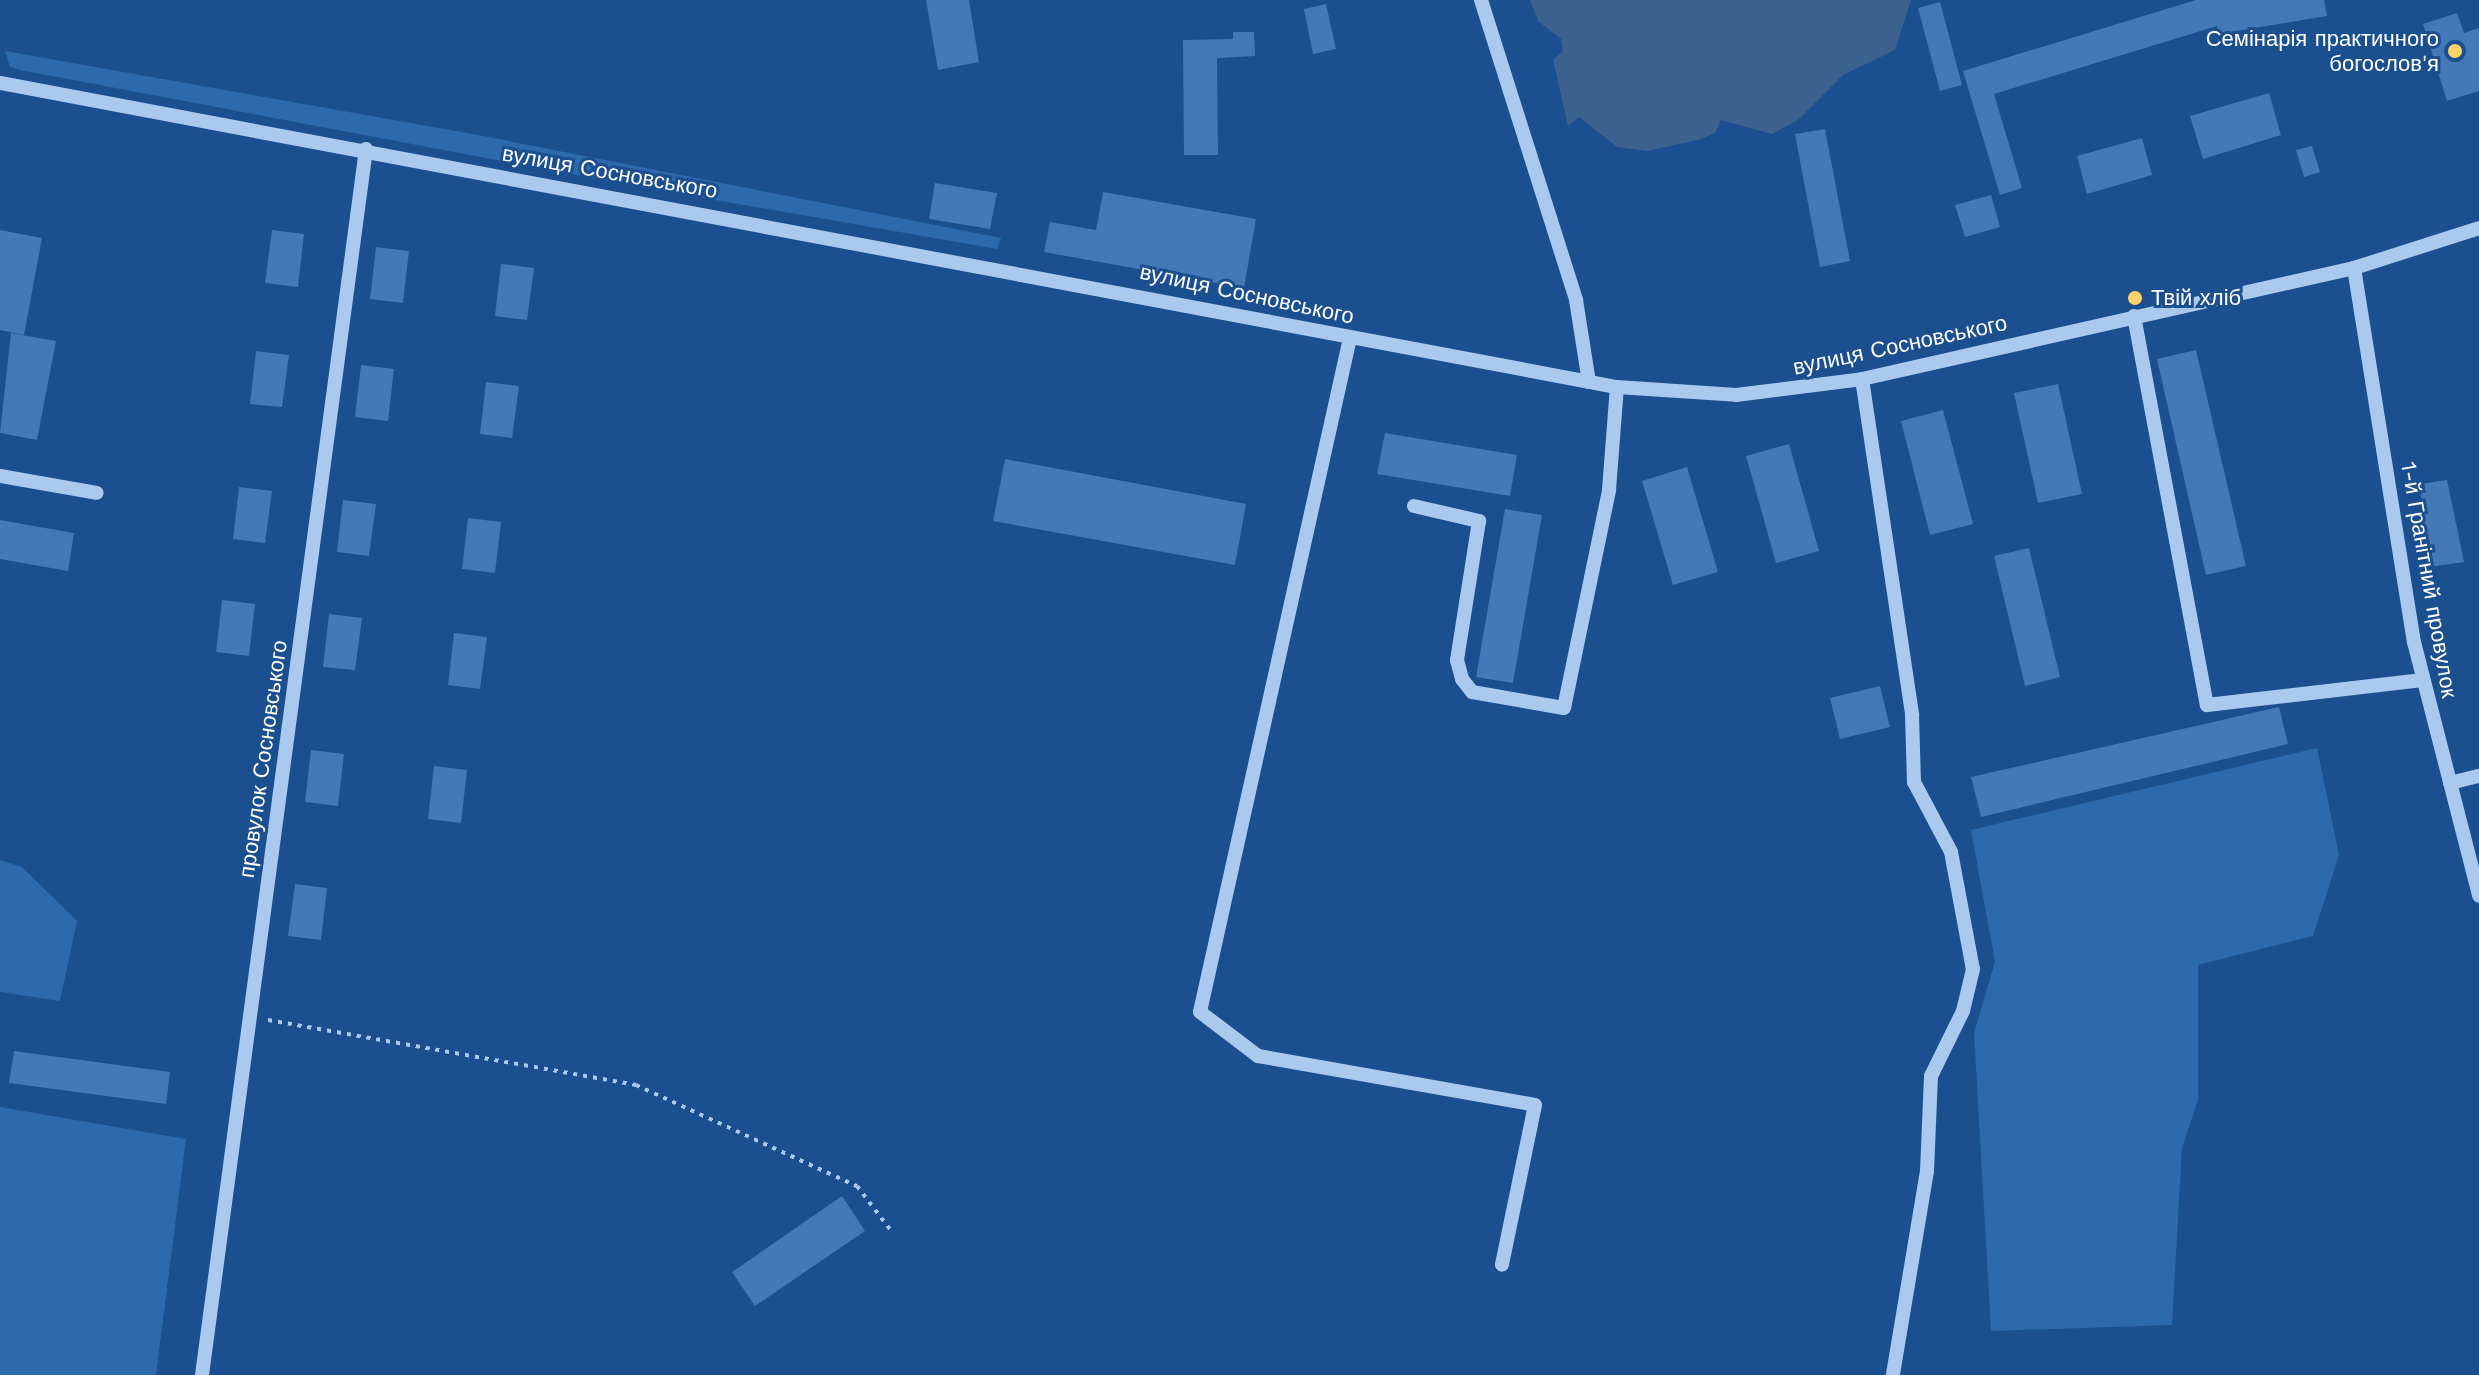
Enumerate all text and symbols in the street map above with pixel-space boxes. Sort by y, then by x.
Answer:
place label: Семінарія практичного богослов'я [2206,25,2439,76]
marker: Семінарія практичного богослов'я [2446,42,2464,60]
street label: вулиця Сосновського [500,140,720,204]
street label: вулиця Сосновського [1138,258,1356,330]
place label: Твій хліб [2151,285,2241,311]
marker: Твій хліб [2126,289,2144,307]
street label: вулиця Сосновського [1791,309,2009,381]
street label: 1-й Гранітний провулок [2395,460,2463,700]
street label: провулок Сосновського [233,638,293,880]

